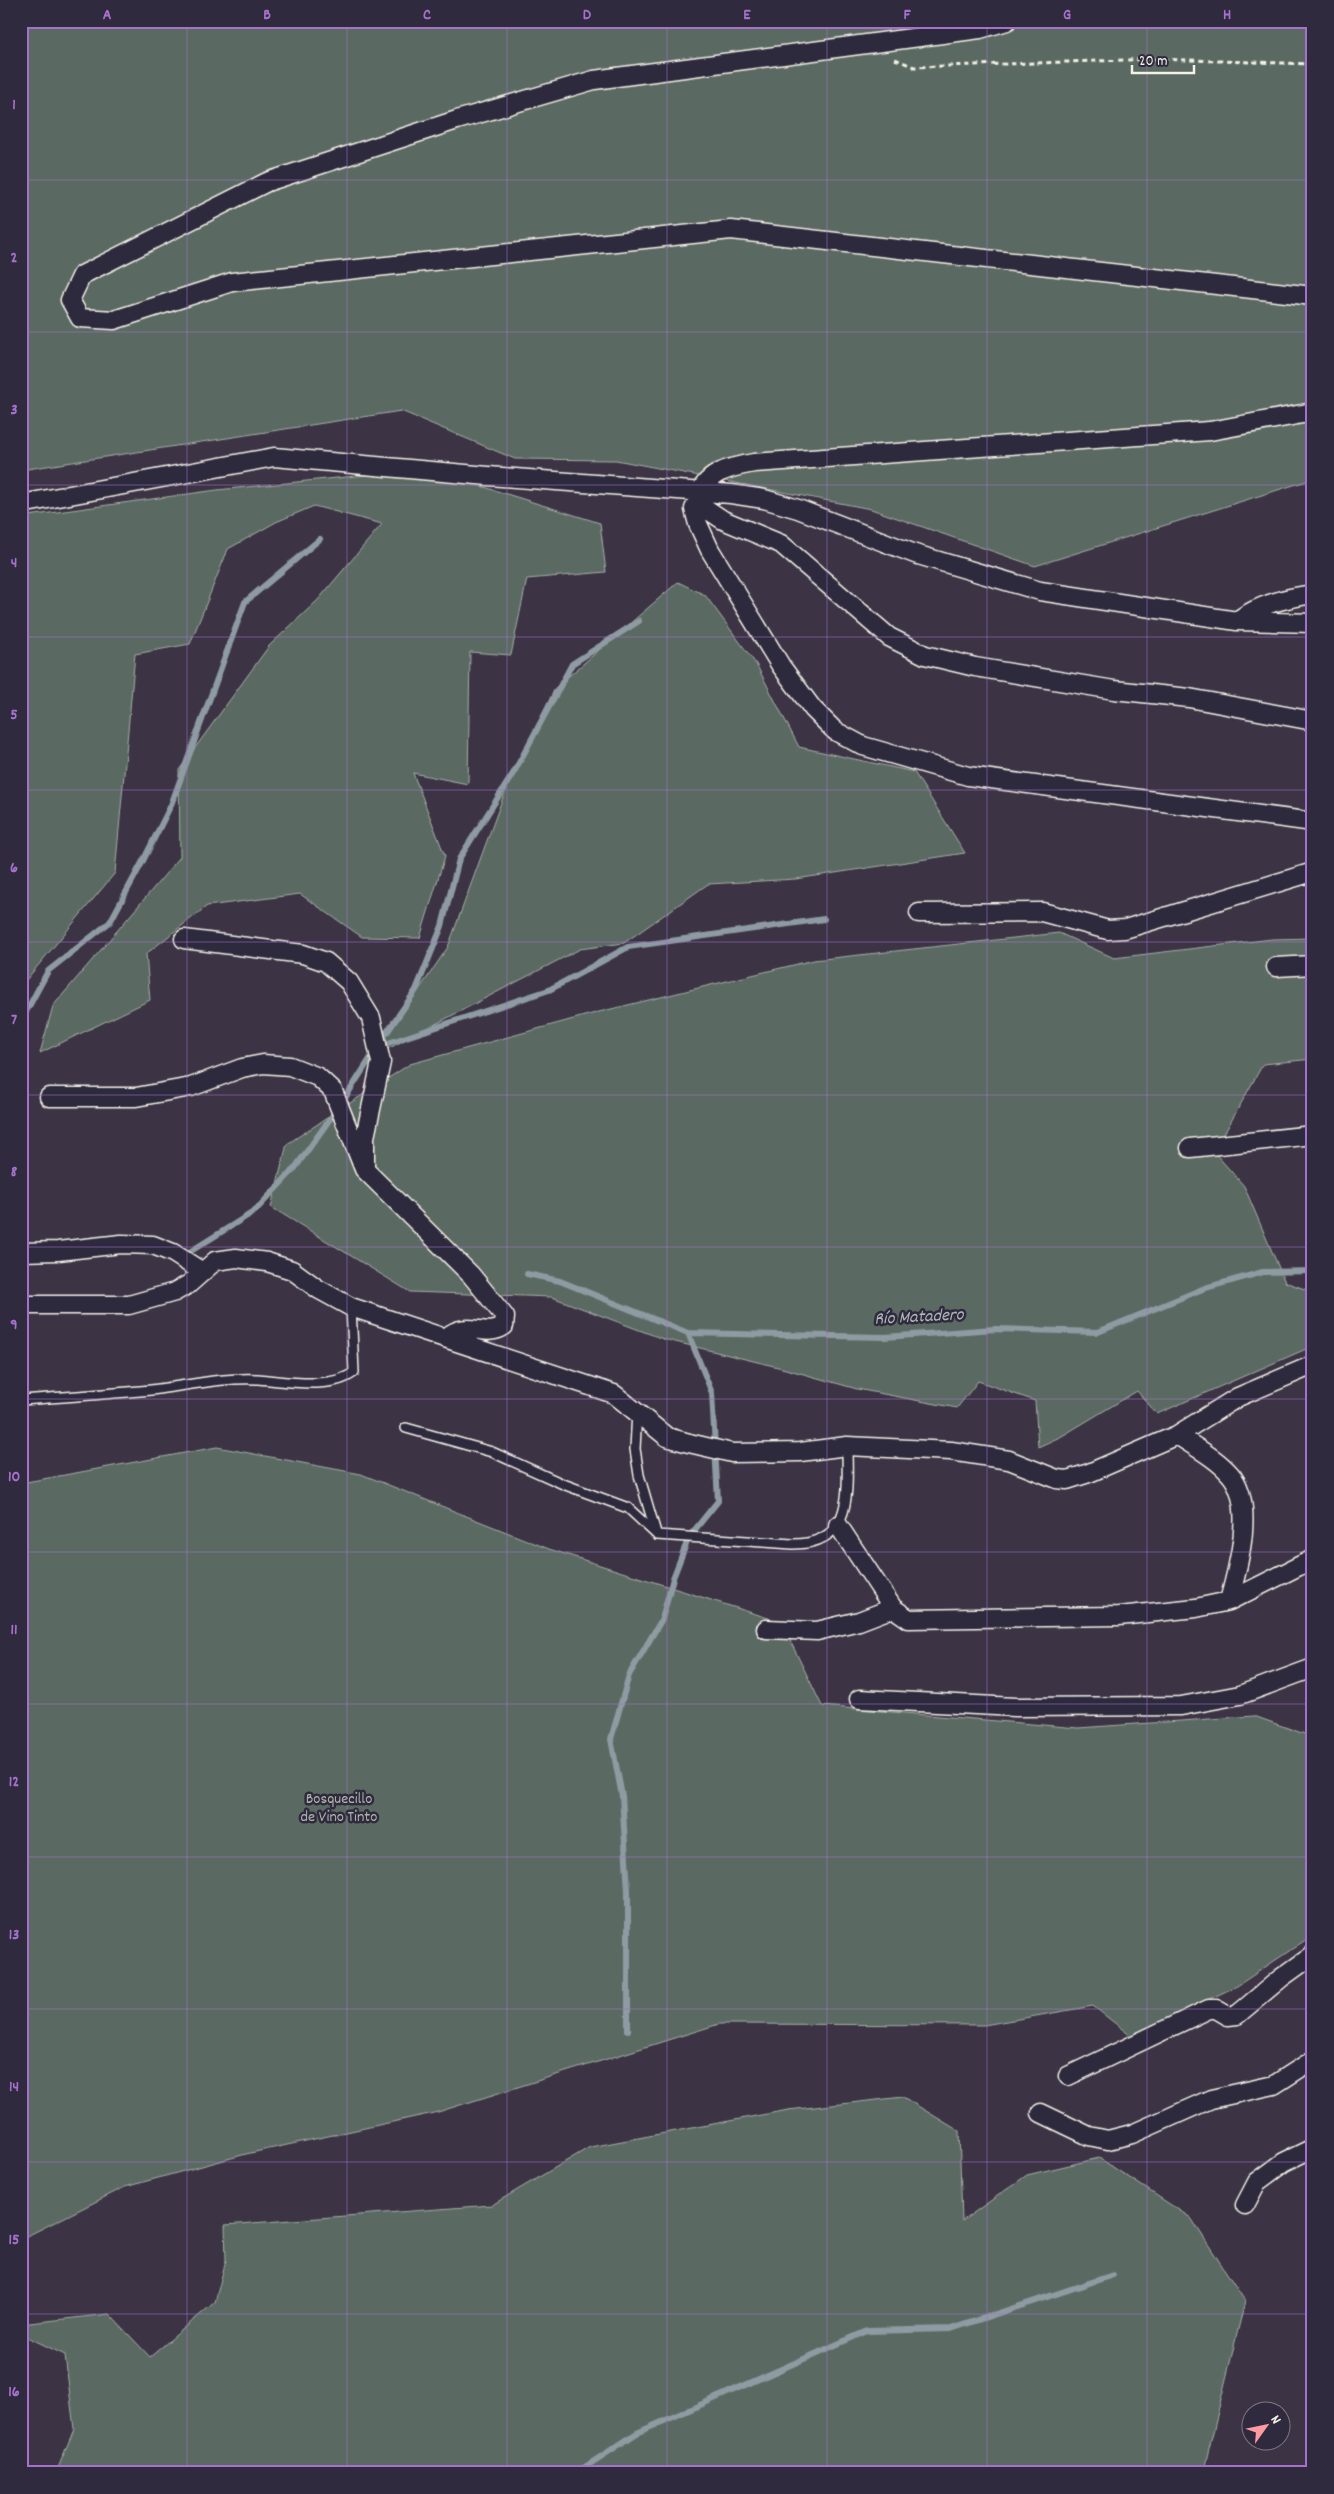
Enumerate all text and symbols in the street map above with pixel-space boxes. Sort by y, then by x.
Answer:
text: A [103,4,112,27]
text: B [263,4,271,27]
text: C [423,4,431,27]
text: D [583,4,592,27]
text: E [743,4,751,27]
text: F [903,4,911,27]
text: G [1063,4,1071,27]
text: H [1223,4,1231,27]
scale bar [1132,42,1194,74]
text: 20 m [1139,51,1167,73]
text: 1 [12,94,16,117]
text: 2 [11,247,18,270]
text: 3 [10,399,18,422]
text: 4 [11,552,17,575]
text: 5 [10,704,18,727]
text: 6 [10,857,18,880]
text: 7 [11,1009,17,1032]
text: 8 [11,1161,18,1184]
water label: Río Matadero [874,1303,965,1333]
text: 9 [10,1314,18,1337]
text: 10 [8,1466,20,1489]
text: 11 [10,1619,18,1642]
text: 12 [9,1771,19,1794]
park label: Bosquecillo de Vino Tinto [301,1788,377,1829]
text: 13 [9,1924,19,1947]
text: 14 [9,2076,19,2099]
text: 15 [9,2229,19,2252]
text: 16 [8,2381,20,2404]
north arrow [1242,2402,1292,2452]
text: N [1265,2412,1286,2428]

